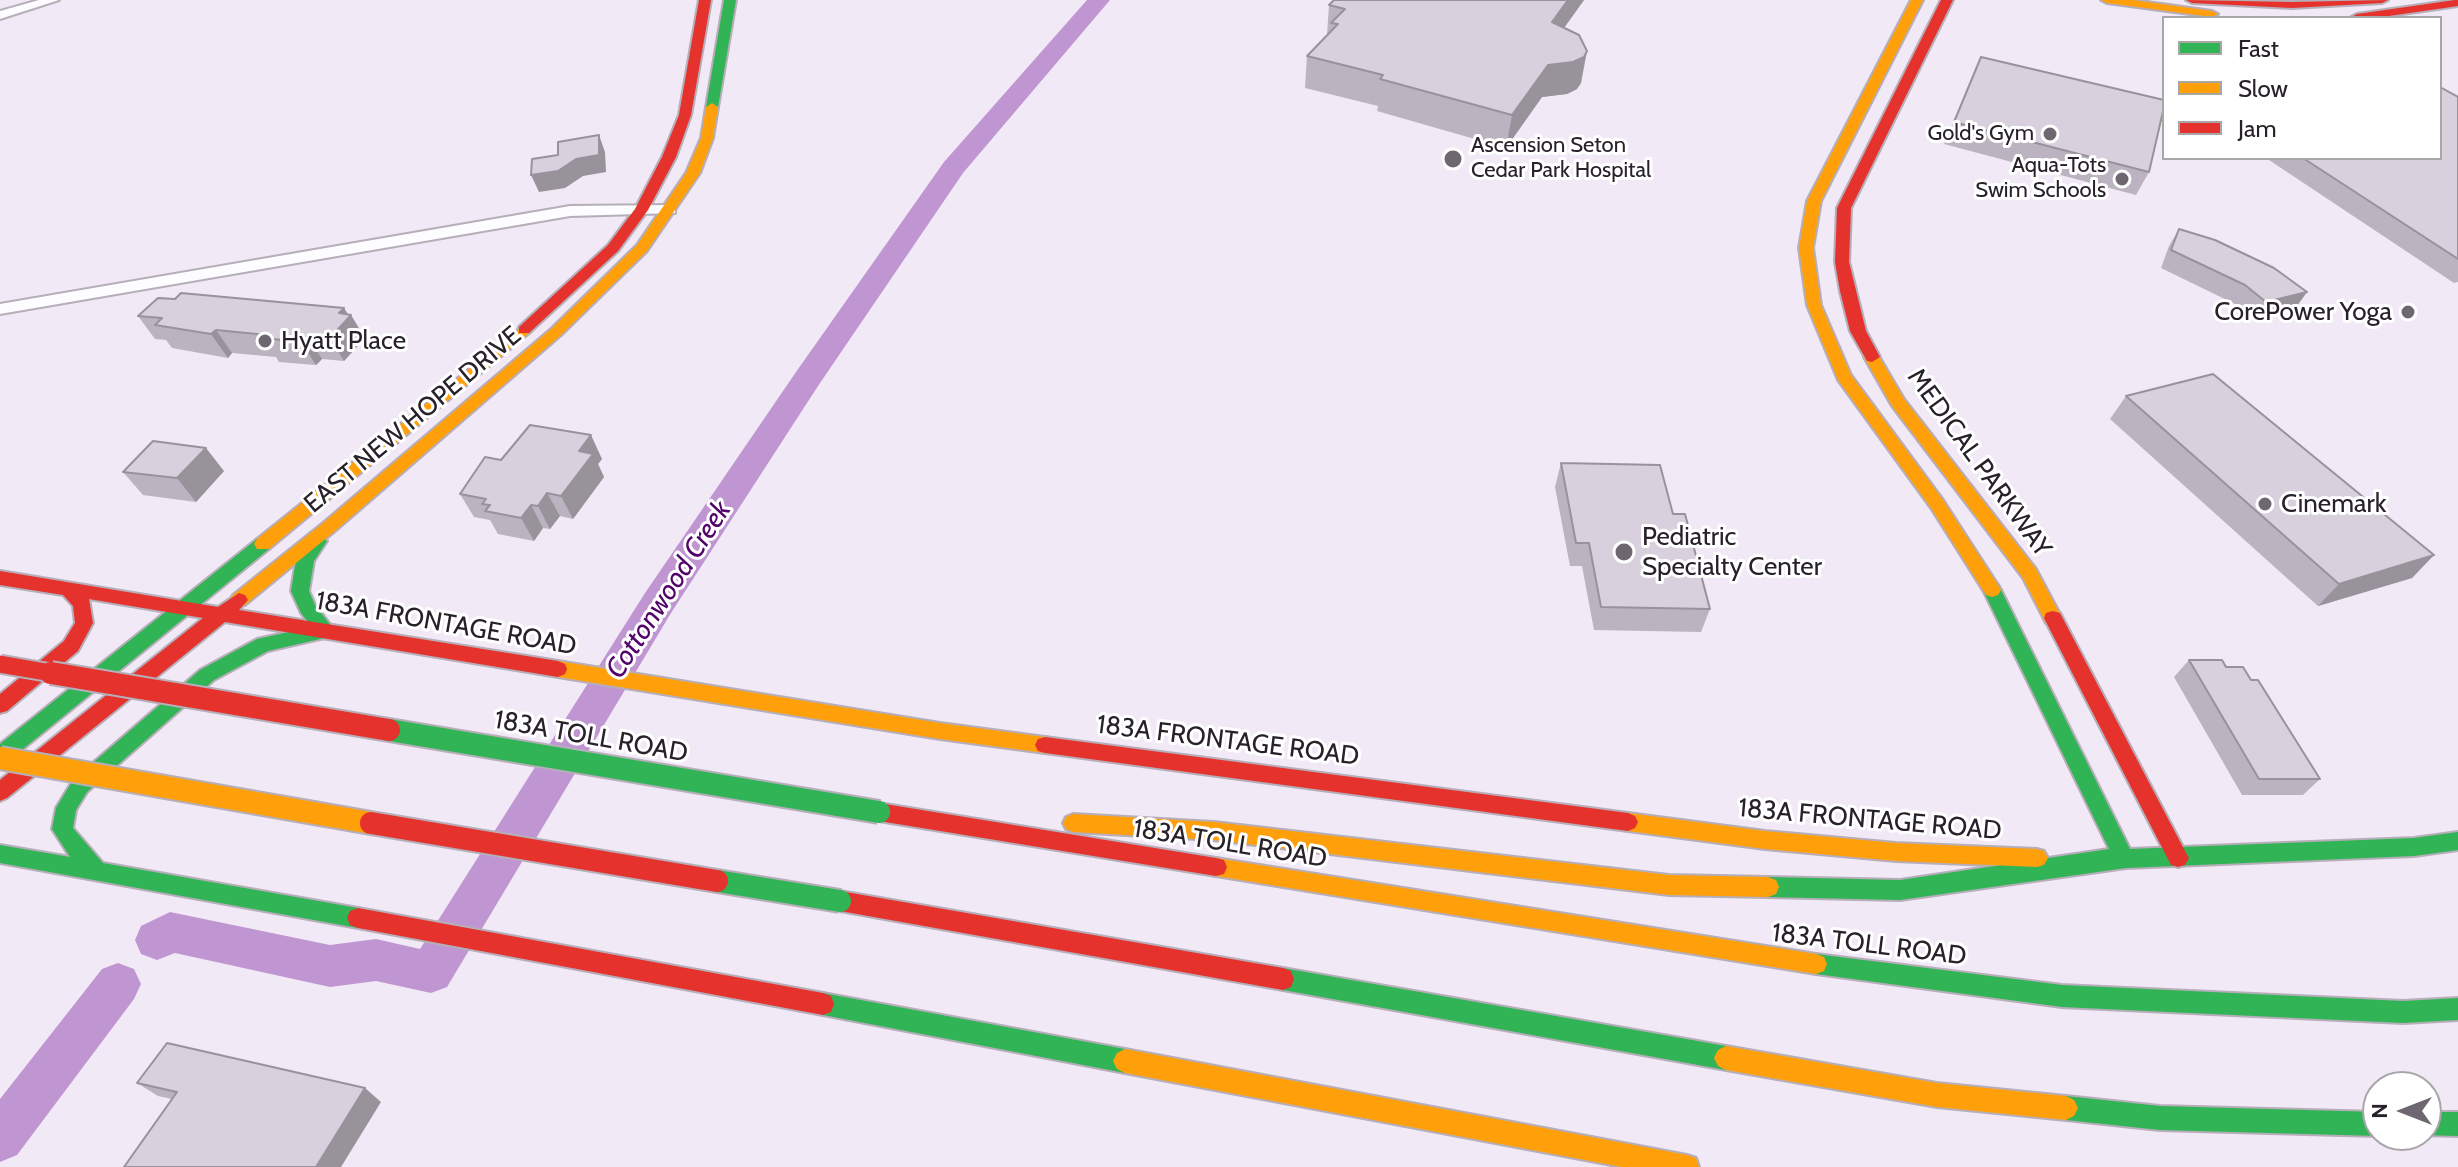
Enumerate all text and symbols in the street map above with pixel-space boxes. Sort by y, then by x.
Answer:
legend [2162,16,2442,160]
text: Fast [2238,34,2279,63]
text: Slow [2238,74,2288,103]
text: Jam [2238,114,2276,143]
place label: Gold's Gym [1927,121,2034,147]
marker: Gold's Gym [2041,125,2059,143]
place label: Ascension Seton Cedar Park Hospital [1471,133,1651,184]
marker: Ascension Seton Cedar Park Hospital [1442,148,1464,170]
place label: Aqua-Tots Swim Schools [1975,153,2106,204]
marker: Aqua-Tots Swim Schools [2113,170,2131,188]
place label: CorePower Yoga [2214,296,2392,328]
marker: CorePower Yoga [2399,303,2417,321]
street label: EAST NEW HOPE DRIVE [298,320,528,520]
place label: Hyatt Place [281,325,406,357]
marker: Hyatt Place [256,332,274,350]
street label: MEDICAL PARKWAY [1900,363,2058,563]
place label: Cinemark [2281,488,2386,520]
water label: Cottonwood Creek [599,495,739,685]
marker: Cinemark [2256,495,2274,513]
place label: Pediatric Specialty Center [1642,521,1822,582]
marker: Pediatric Specialty Center [1613,541,1635,563]
street label: 183A FRONTAGE ROAD [313,586,579,662]
street label: 183A TOLL ROAD [492,705,690,769]
street label: 183A FRONTAGE ROAD [1095,709,1361,773]
street label: 183A FRONTAGE ROAD [1737,793,2003,847]
street label: 183A TOLL ROAD [1131,813,1329,875]
street label: 183A TOLL ROAD [1770,918,1968,972]
north arrow [2362,1071,2442,1151]
text: N [2366,1103,2393,1119]

